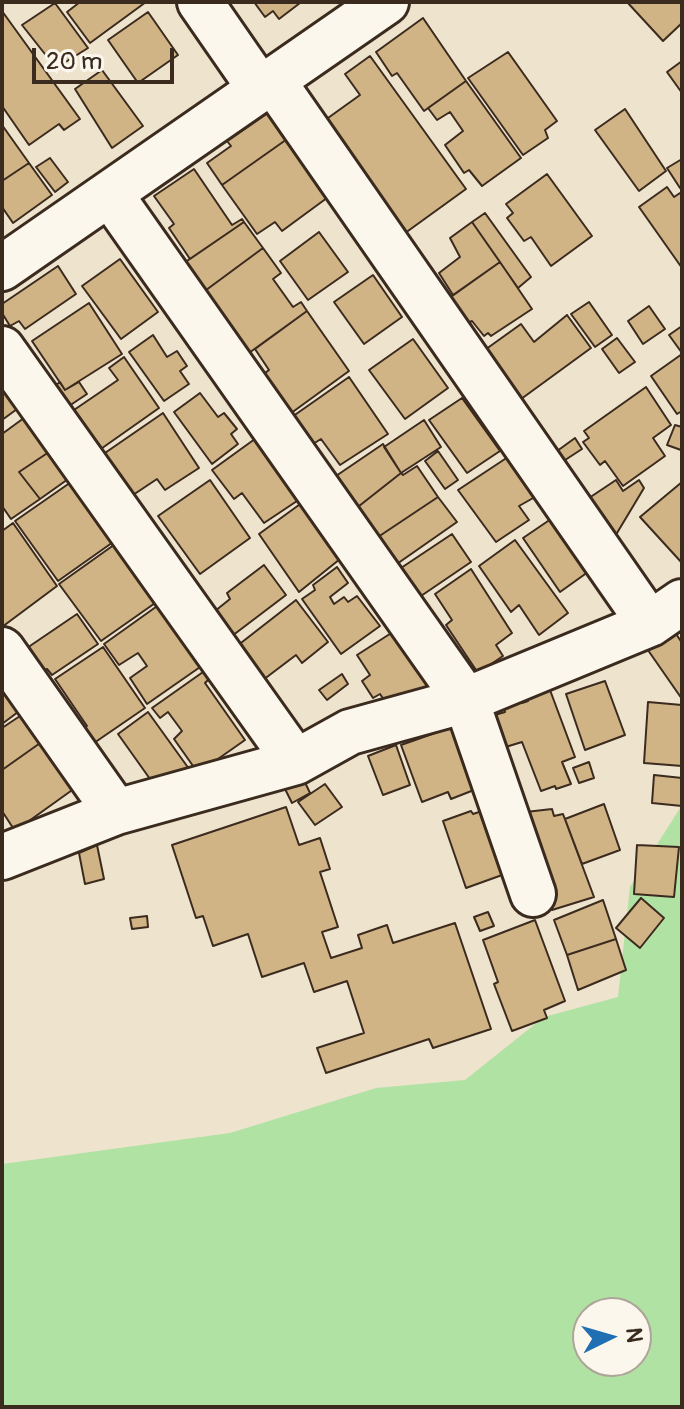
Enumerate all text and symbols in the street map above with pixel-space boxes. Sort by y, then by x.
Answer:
scale bar [36,32,178,82]
text: 20 m [46,47,102,76]
north arrow [572,1297,652,1377]
text: N [619,1326,649,1344]

